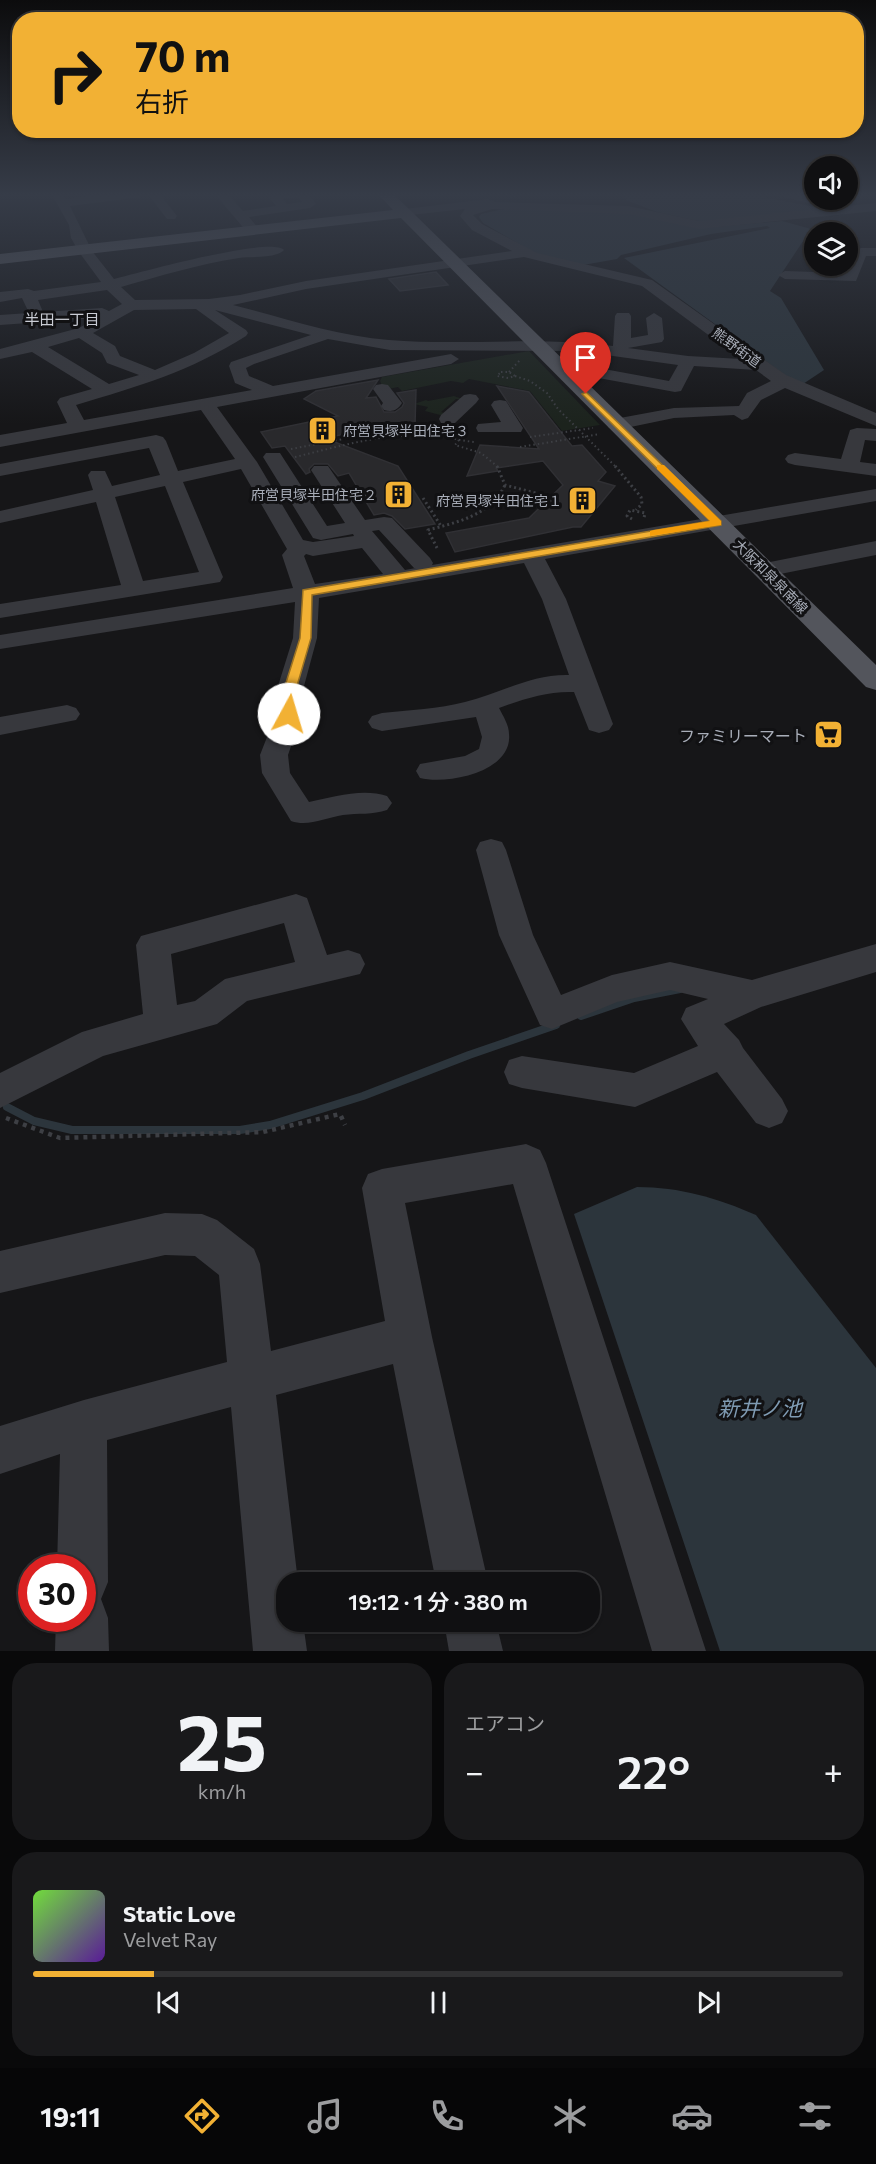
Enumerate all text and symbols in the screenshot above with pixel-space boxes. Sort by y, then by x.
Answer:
text: 70 m [135,29,230,81]
icon: right [36,36,114,114]
text: 右折 [135,85,189,118]
map controls [804,156,858,276]
button: sound [804,156,858,210]
button: layers [804,222,858,276]
district label: 半田一丁目 [24,310,100,328]
street label: 熊野街道 [709,324,765,370]
pin [560,332,611,394]
icon: arrive [569,341,602,374]
building icon: 府営貝塚半田住宅３ [306,414,338,446]
place label: 府営貝塚半田住宅３ [343,422,469,439]
building icon: 府営貝塚半田住宅２ [382,478,414,510]
building icon: 府営貝塚半田住宅１ [567,484,599,516]
place label: 府営貝塚半田住宅２ [251,486,377,503]
place label: 府営貝塚半田住宅１ [436,492,562,509]
street label: 大阪和泉泉南線 [730,535,812,617]
position arrow [257,682,321,746]
supermarket icon: ファミリーマート [812,719,844,751]
place label: ファミリーマート [679,726,807,745]
water label: 新井ノ池 [718,1395,804,1420]
speed limit sign: 30 [18,1554,96,1632]
text: 19:12 · 1 分 · 380 m [348,1588,528,1615]
text: 25 [177,1692,267,1787]
text: エアコン [465,1711,545,1735]
text: 22° [617,1743,690,1798]
text: − [465,1750,484,1791]
text: + [824,1750,843,1791]
text: km/h [198,1779,246,1803]
text: Static Love [123,1900,236,1927]
text: Velvet Ray [123,1927,217,1951]
icon: previous [152,1986,185,2019]
icon: pause [422,1986,455,2019]
icon: next [692,1986,725,2019]
icon: directions [181,2095,223,2137]
icon: music [304,2095,346,2137]
icon: phone [426,2095,468,2137]
icon: climate [549,2095,591,2137]
icon: car [671,2095,713,2137]
icon: filters [794,2095,836,2137]
text: 19:11 [40,2100,101,2133]

